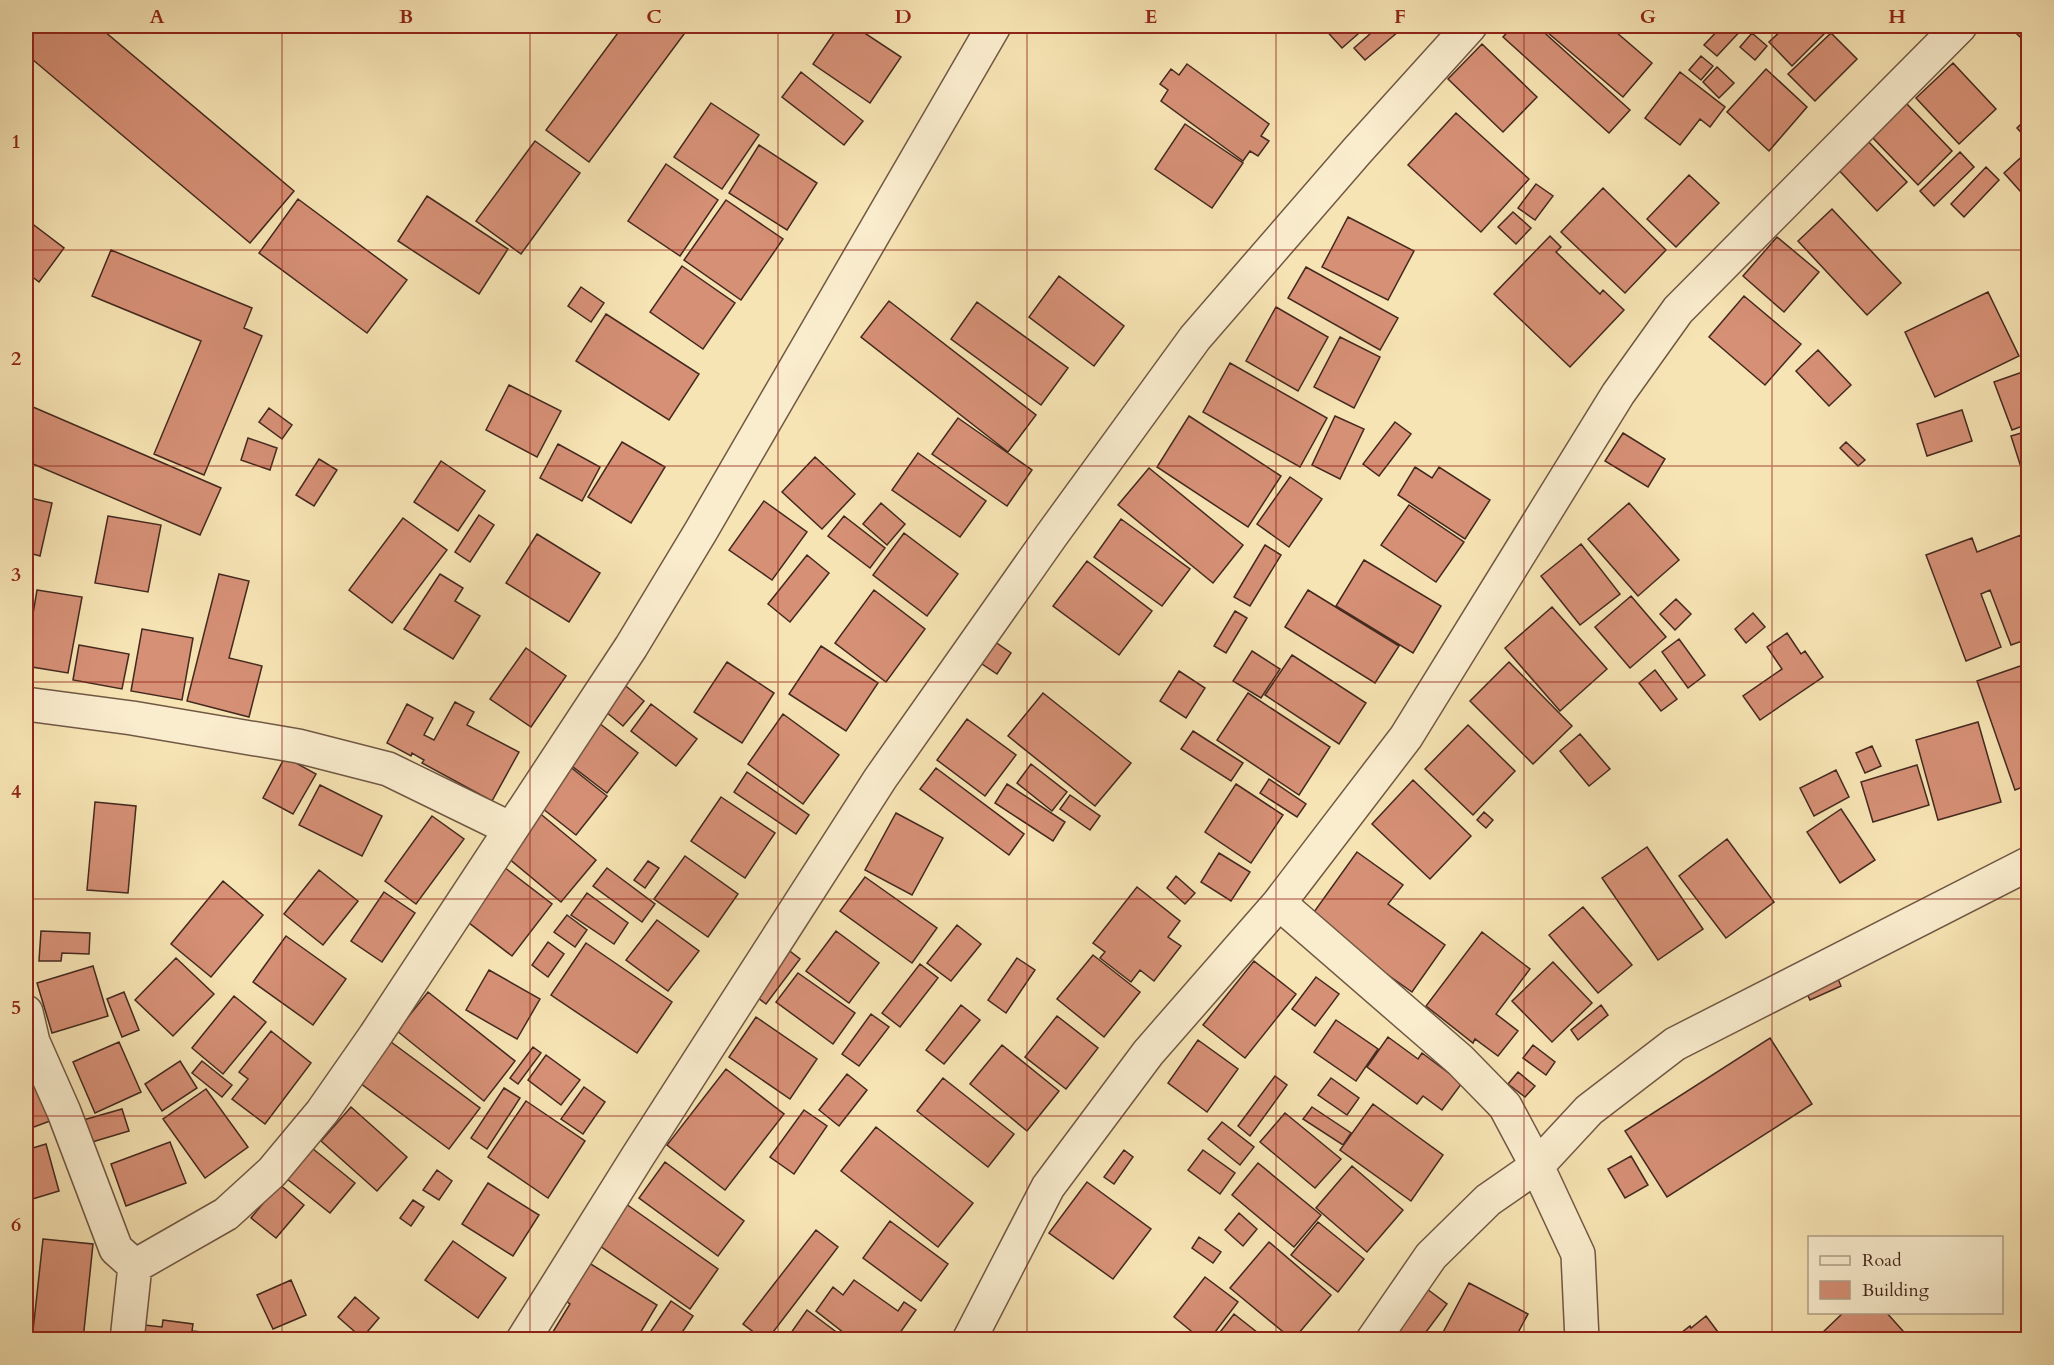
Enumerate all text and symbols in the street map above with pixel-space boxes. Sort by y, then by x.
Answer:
text: A [149,3,165,30]
text: B [399,3,413,30]
text: C [646,3,662,30]
text: D [894,3,912,30]
text: E [1145,3,1157,30]
text: F [1394,3,1406,30]
text: G [1640,3,1656,30]
text: H [1888,3,1906,30]
text: 1 [11,128,21,155]
text: 2 [11,345,21,372]
text: 3 [11,561,21,588]
text: 4 [11,778,21,805]
text: 5 [11,994,21,1021]
text: 6 [11,1211,21,1238]
legend [1808,1236,2003,1314]
text: Road [1862,1248,1902,1273]
text: Building [1862,1278,1930,1303]

